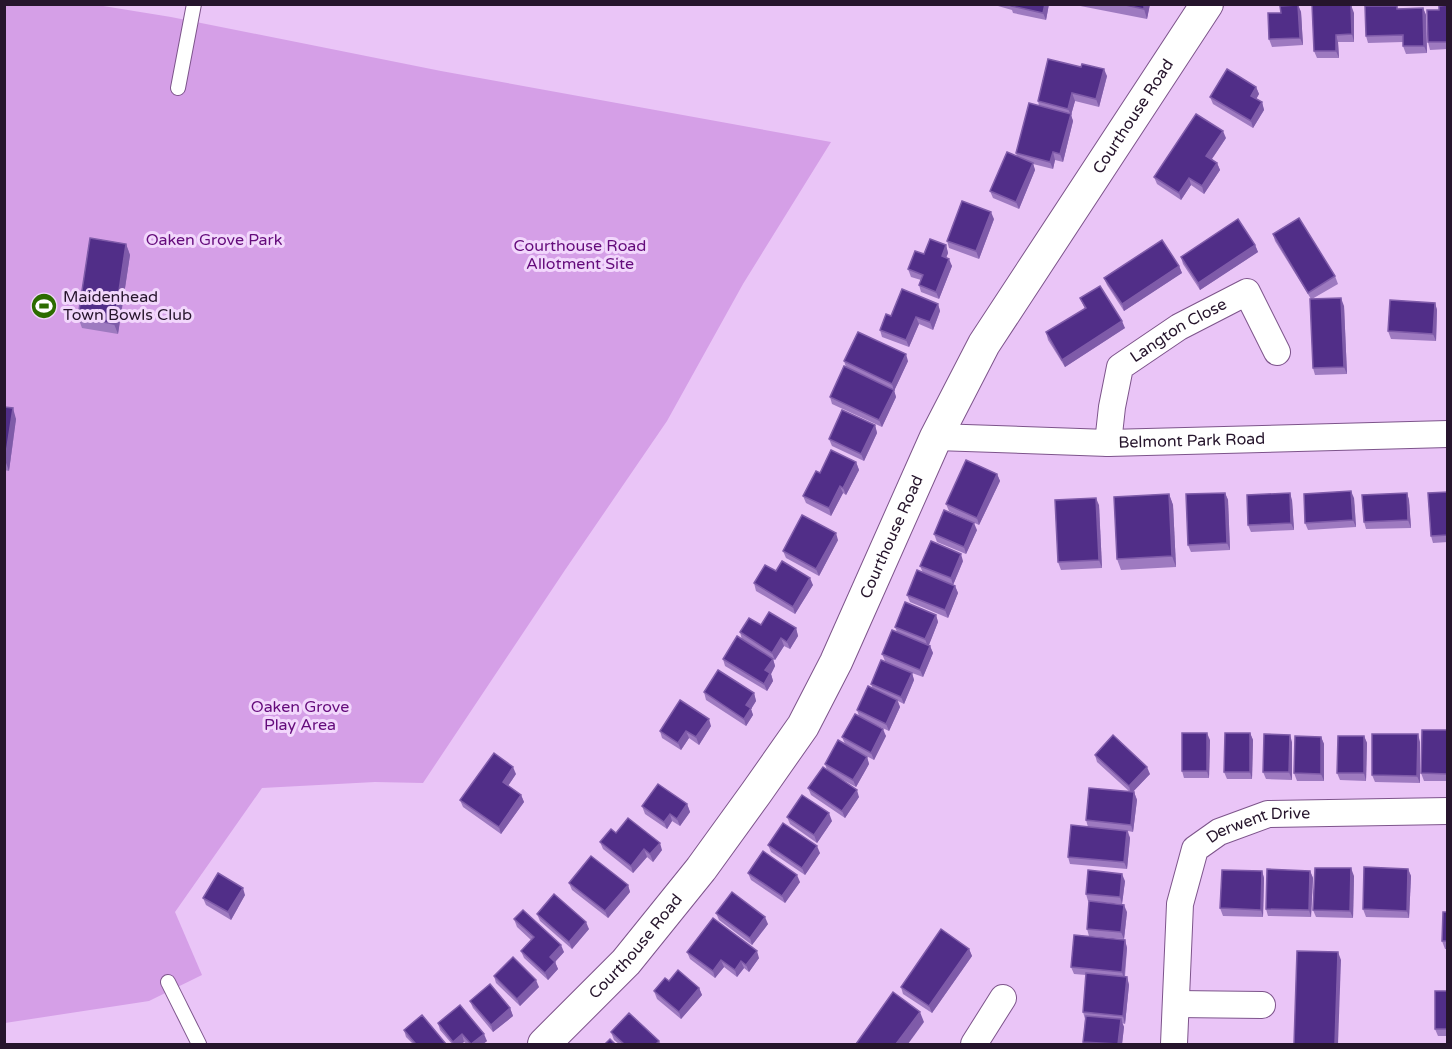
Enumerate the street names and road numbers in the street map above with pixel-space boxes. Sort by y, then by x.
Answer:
street label: Courthouse Road [1088,55,1178,178]
street label: Langton Close [1126,294,1230,367]
street label: Belmont Park Road [1118,429,1266,453]
street label: Courthouse Road [855,472,928,602]
street label: Derwent Drive [1202,803,1310,848]
street label: Courthouse Road [585,890,687,1003]

